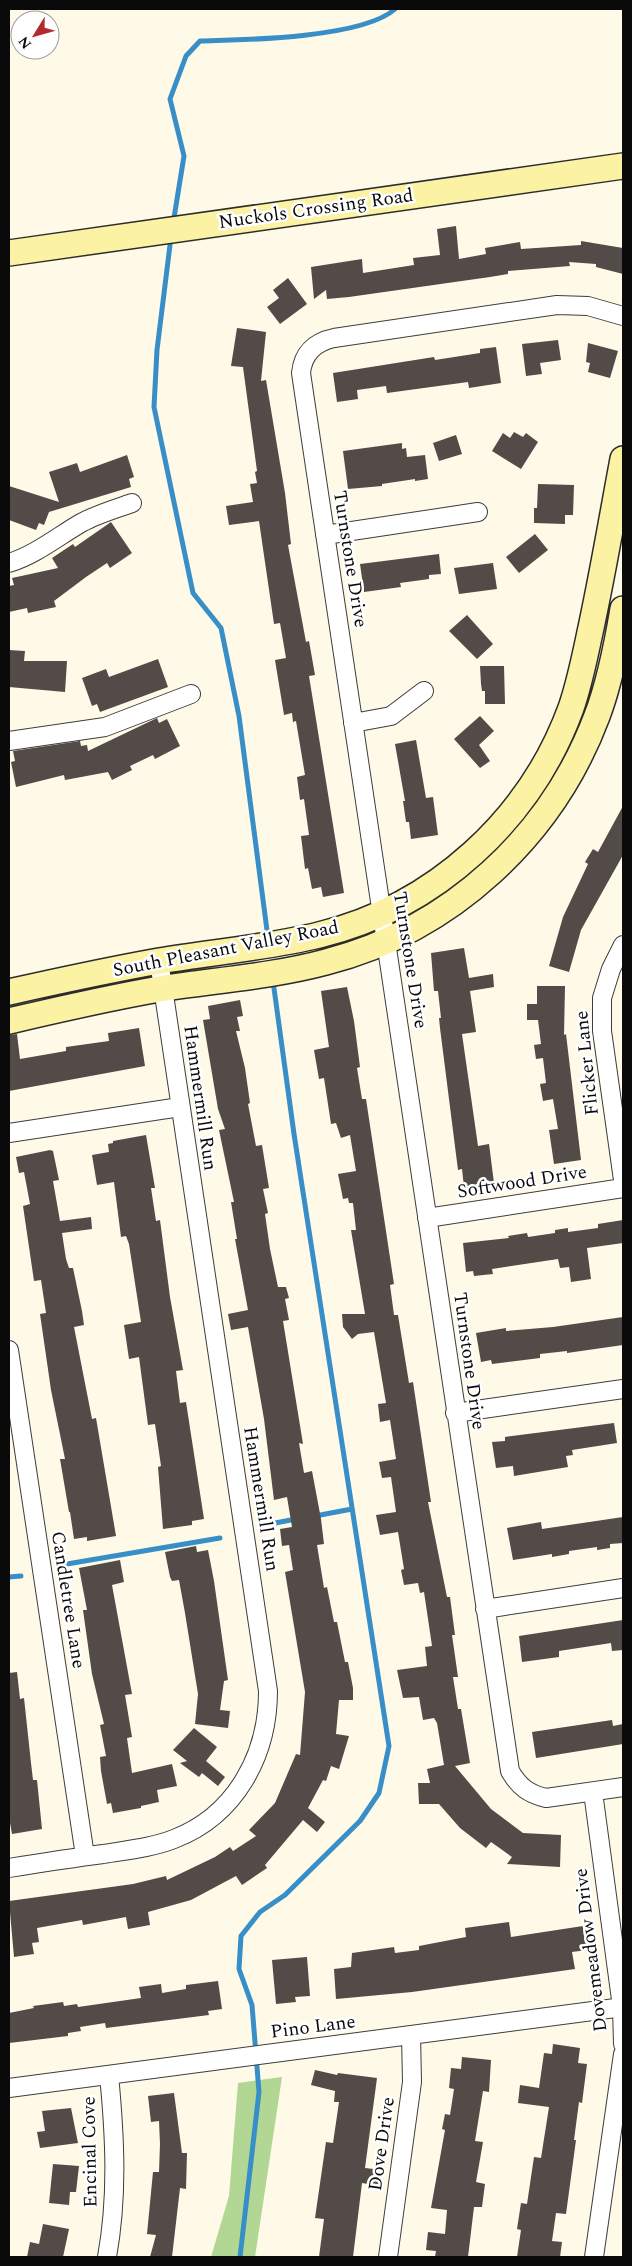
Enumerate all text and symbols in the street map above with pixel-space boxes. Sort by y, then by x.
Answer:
north arrow [10,10,60,60]
text: N [13,32,37,53]
street label: Nuckols Crossing Road [217,181,415,237]
street label: Turnstone Drive [325,488,375,630]
street label: Turnstone Drive [385,889,435,1031]
street label: South Pleasant Valley Road [111,913,341,985]
street label: Flicker Lane [567,1009,607,1117]
street label: Hammermill Run [175,1023,225,1173]
street label: Softwood Drive [455,1157,589,1207]
street label: Turnstone Drive [445,1290,493,1432]
street label: Hammermill Run [235,1424,287,1574]
street label: Candletree Lane [43,1529,93,1671]
street label: Dovemeadow Drive [567,1866,615,2034]
street label: Pino Lane [269,2007,357,2047]
street label: Dove Drive [361,2095,403,2193]
street label: Encinal Cove [75,2096,105,2208]

